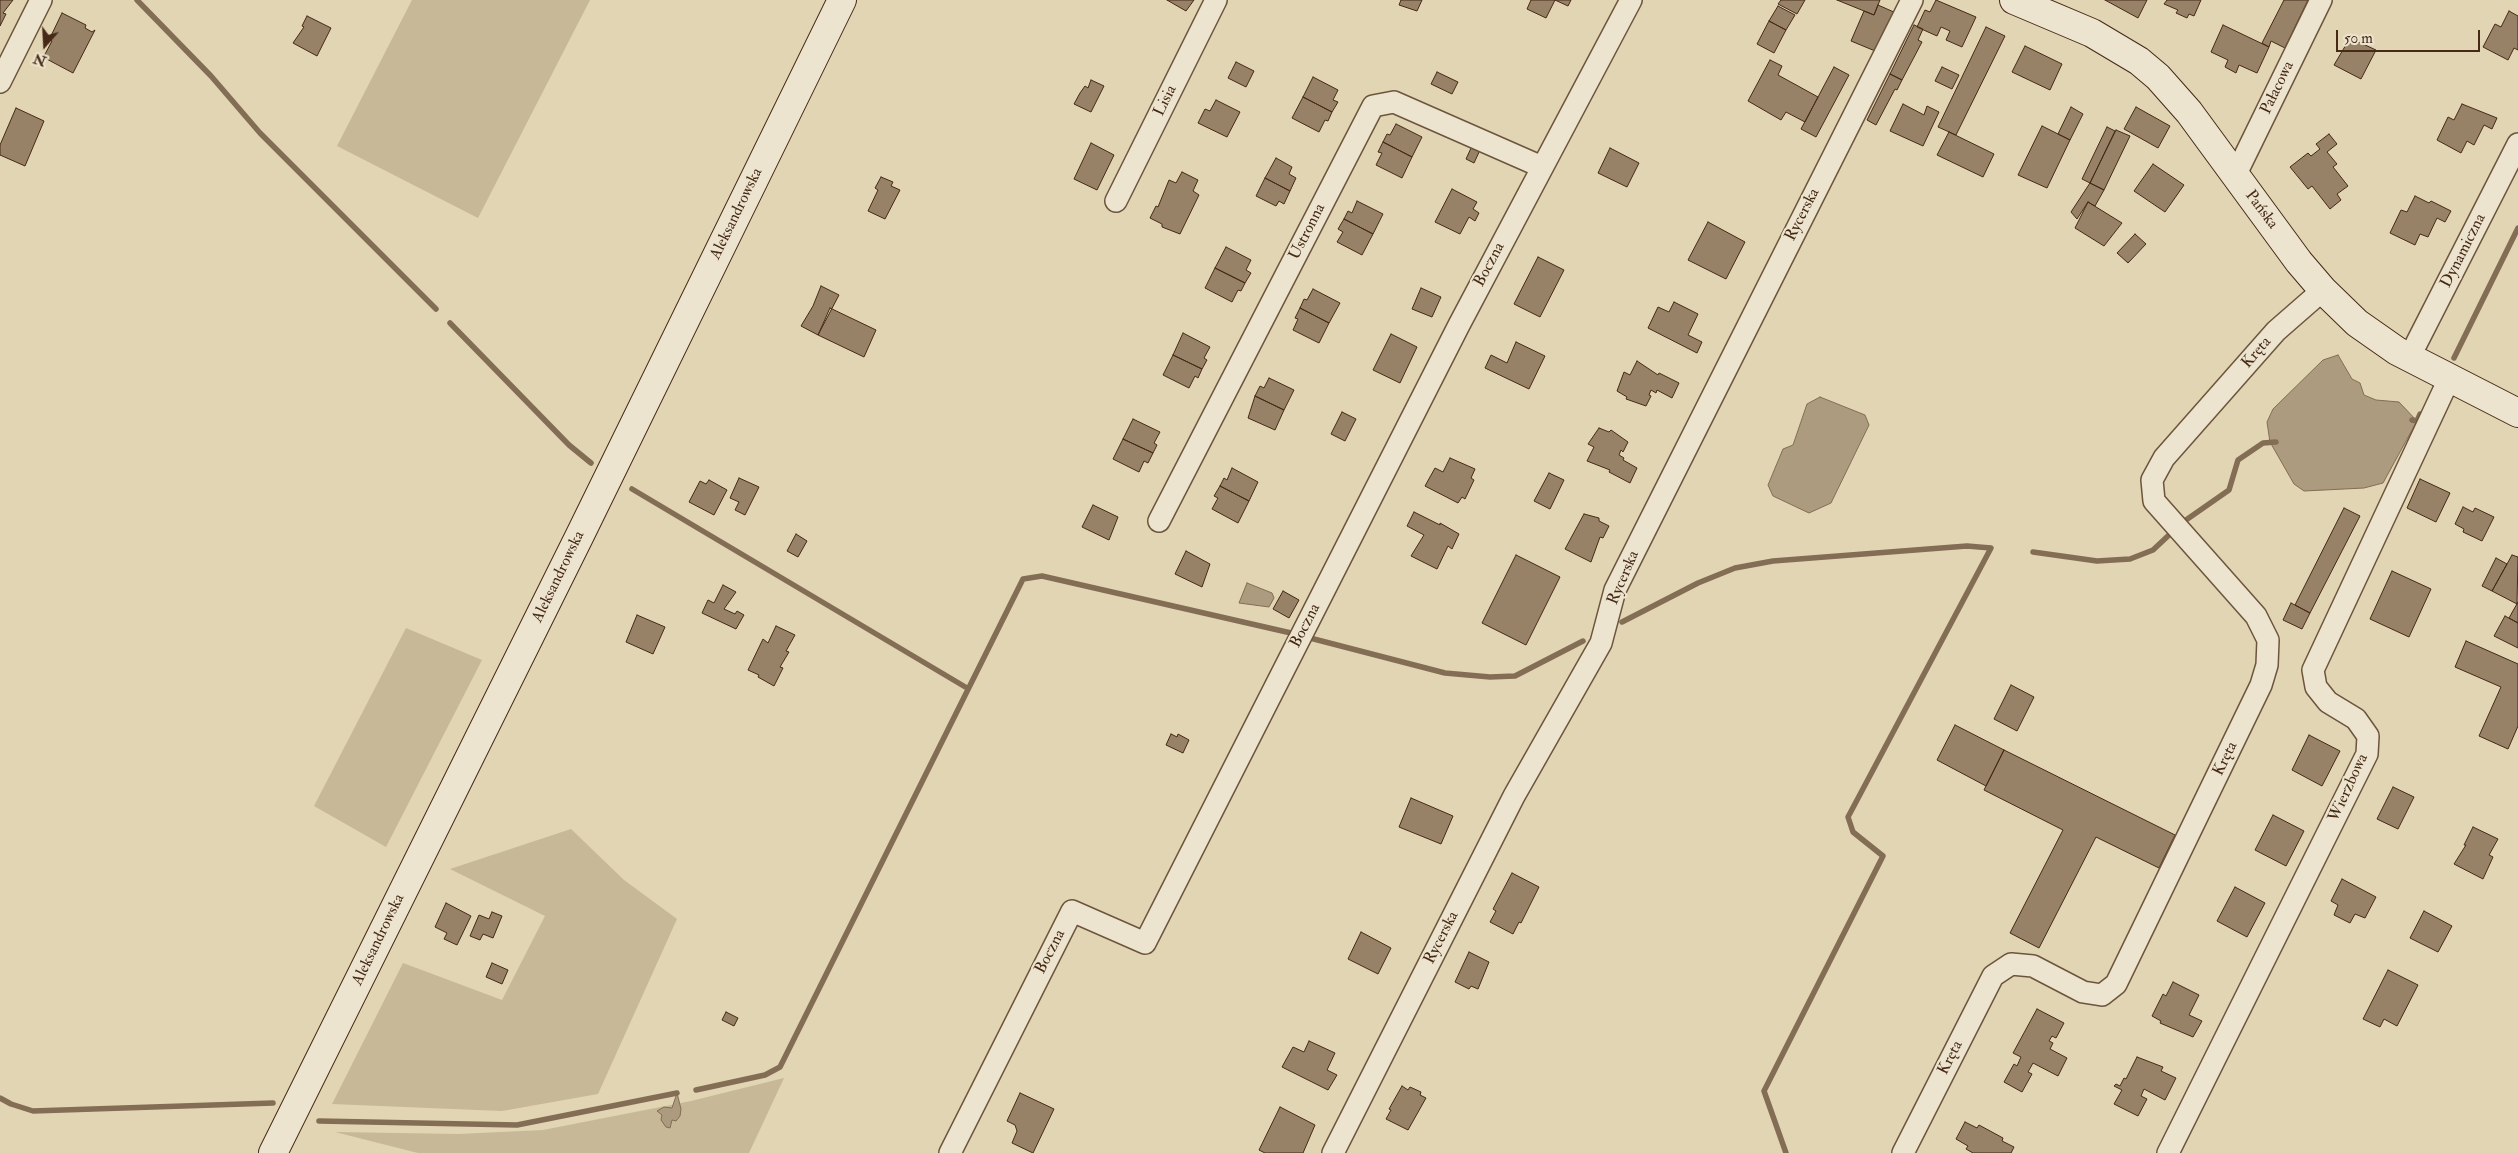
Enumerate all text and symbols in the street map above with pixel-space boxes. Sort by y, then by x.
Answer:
north arrow [20,20,70,70]
scale bar [2338,20,2482,52]
text: 50 m [2344,29,2373,48]
text: N [31,50,49,70]
street label: Pałacowa [2257,58,2299,118]
street label: Lisia [1150,82,1182,120]
street label: Aleksandrowska [707,165,767,263]
street label: Rycerska [1782,185,1824,245]
street label: Pańska [2240,187,2282,233]
street label: Ustronna [1286,201,1330,263]
street label: Dynamiczna [2437,211,2491,291]
street label: Boczna [1470,240,1510,290]
street label: Kręta [2238,333,2276,373]
street label: Aleksandrowska [529,528,589,626]
street label: Rycerska [1604,548,1644,608]
street label: Boczna [1287,601,1325,651]
street label: Kręta [2210,739,2242,779]
street label: Wierzbowa [2325,751,2373,825]
street label: Aleksandrowska [349,891,409,989]
street label: Rycerska [1421,908,1463,968]
street label: Boczna [1032,927,1070,977]
street label: Kręta [1934,1038,1968,1078]

